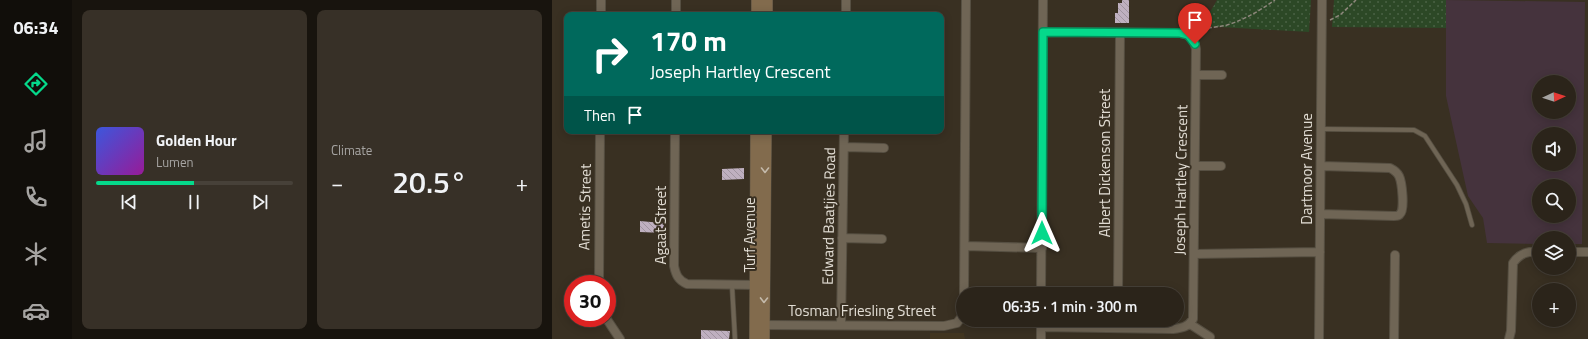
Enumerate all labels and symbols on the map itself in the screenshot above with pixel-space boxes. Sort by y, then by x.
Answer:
pin [1178,3,1212,44]
north arrow [1532,75,1576,119]
street label: Albert Dickenson Street [1093,88,1116,237]
street label: Joseph Hartley Crescent [1168,104,1193,255]
street label: Dartmoor Avenue [1295,113,1318,225]
street label: Edward Baatjies Road [816,147,841,285]
street label: Ametis Street [572,163,597,250]
one-way arrow [761,167,770,173]
street label: Agaat Street [649,185,672,264]
street label: Turf Avenue [738,198,761,272]
position arrow [1021,212,1063,254]
speed limit sign: 30 [564,275,616,327]
one-way arrow [760,297,768,303]
street label: Tosman Friesling Street [788,299,937,322]

